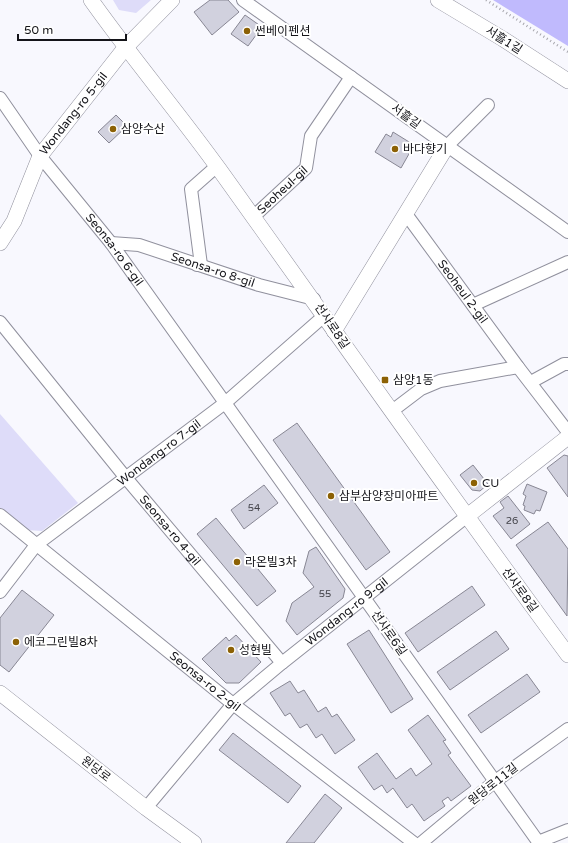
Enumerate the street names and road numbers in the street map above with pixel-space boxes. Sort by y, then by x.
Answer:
street label: 서흘1길 [483,23,525,57]
street label: Wondang-ro 5-gil [37,70,110,158]
street label: 서흘길 [388,101,424,131]
street label: Seoheul-gil [254,163,311,217]
street label: Seonsa-ro 6-gil [83,210,146,288]
street label: Seonsa-ro 8-gil [169,249,256,290]
street label: Seoheul 2-gil [435,257,491,326]
street label: 선사로8길 [312,301,352,351]
street label: Wondang-ro 7-gil [114,417,204,489]
street label: Seonsa-ro 4-gil [137,492,204,568]
street label: 선사로8길 [499,565,541,615]
street label: Wondang-ro 9-gil [303,575,391,649]
street label: 선사로6길 [368,608,410,658]
street label: Seonsa-ro 2-gil [167,648,243,714]
street label: 원당로 [79,753,113,785]
street label: 원당로11길 [465,760,521,808]

